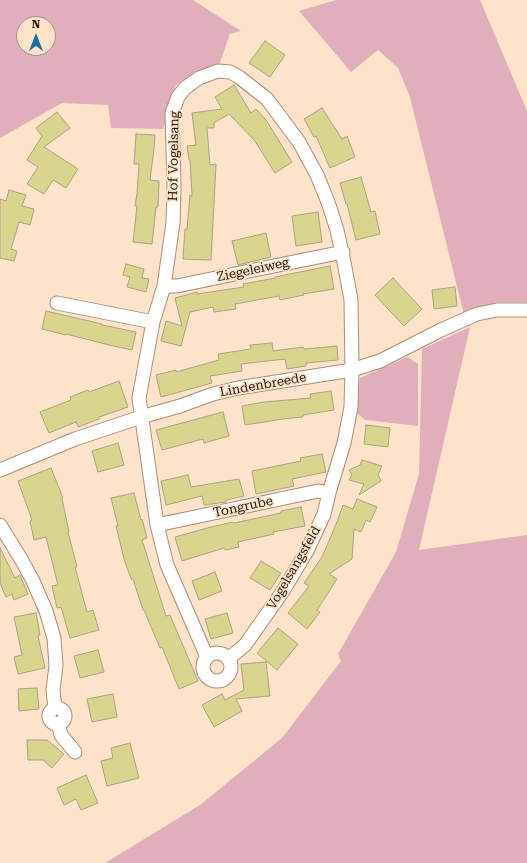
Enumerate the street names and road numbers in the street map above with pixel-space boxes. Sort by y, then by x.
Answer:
street label: Hof Vogelsang [165,111,183,201]
street label: Ziegeleiweg [215,255,291,285]
street label: Lindenbreede [218,370,308,400]
street label: Tongrube [212,493,274,521]
street label: Vogelsangsfeld [264,524,324,612]

